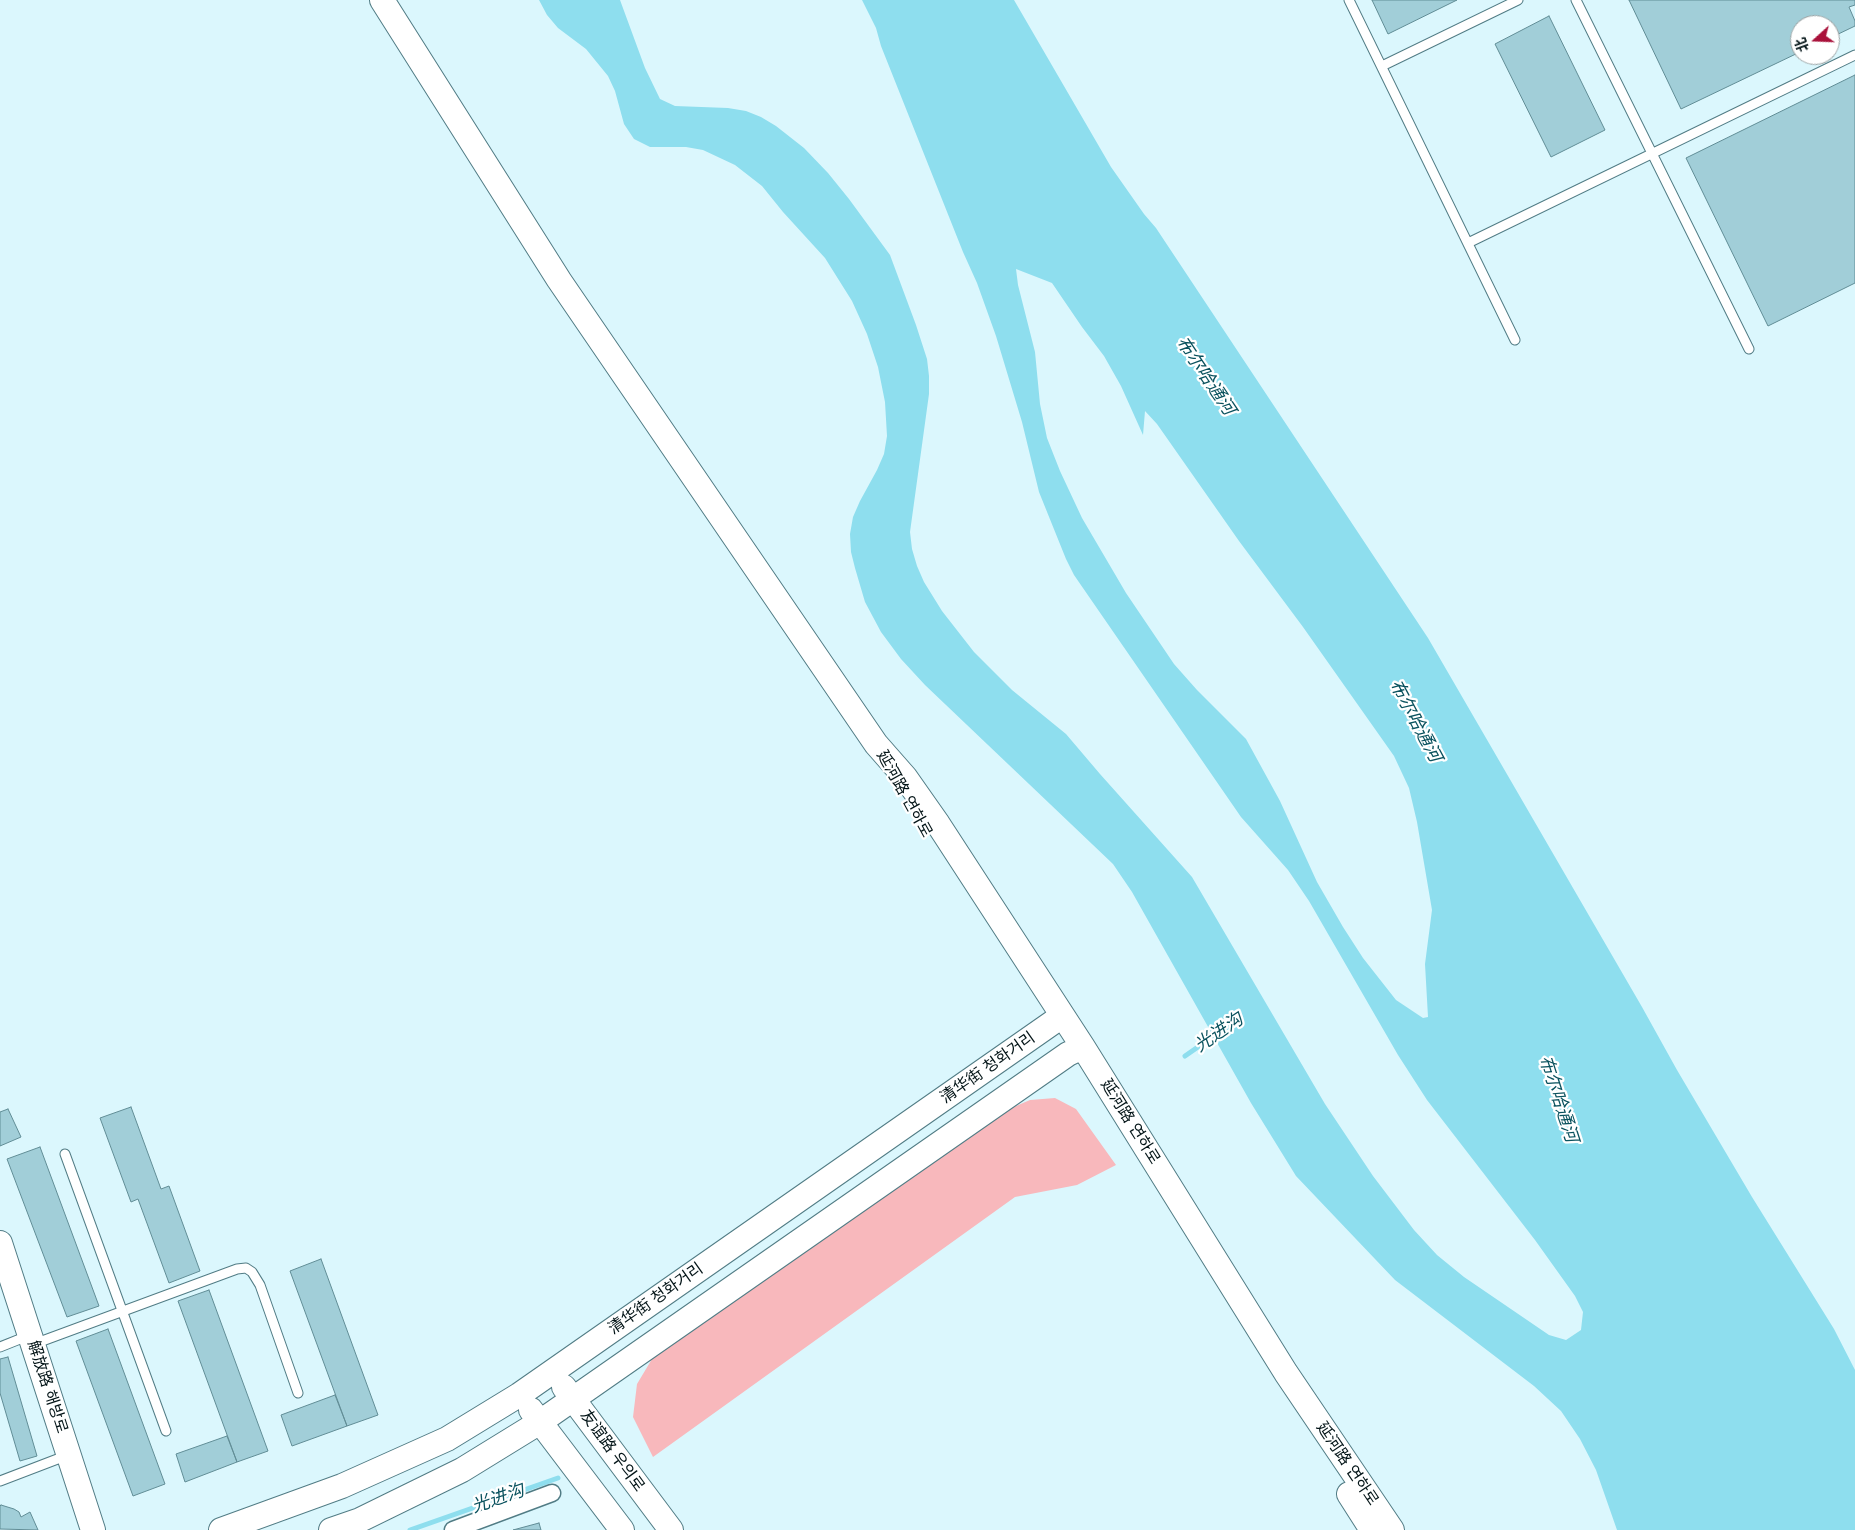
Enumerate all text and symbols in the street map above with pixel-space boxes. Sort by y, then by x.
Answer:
north arrow [1790,15,1840,65]
text: 北 [1792,35,1812,54]
water label: 布尔哈通河 [1171,333,1239,419]
water label: 布尔哈通河 [1384,676,1446,766]
street label: 延河路 연하로 [872,747,936,841]
water label: 光进沟 [1191,1009,1247,1057]
street label: 清华街 청화거리 [937,1028,1039,1108]
water label: 布尔哈通河 [1534,1053,1582,1145]
street label: 延河路 연하로 [1096,1076,1164,1168]
street label: 清华街 청화거리 [605,1259,707,1339]
street label: 解放路 해방로 [23,1338,71,1436]
street label: 友谊路 우의로 [576,1406,648,1496]
street label: 延河路 연하로 [1312,1419,1382,1509]
water label: 光进沟 [469,1480,527,1518]

